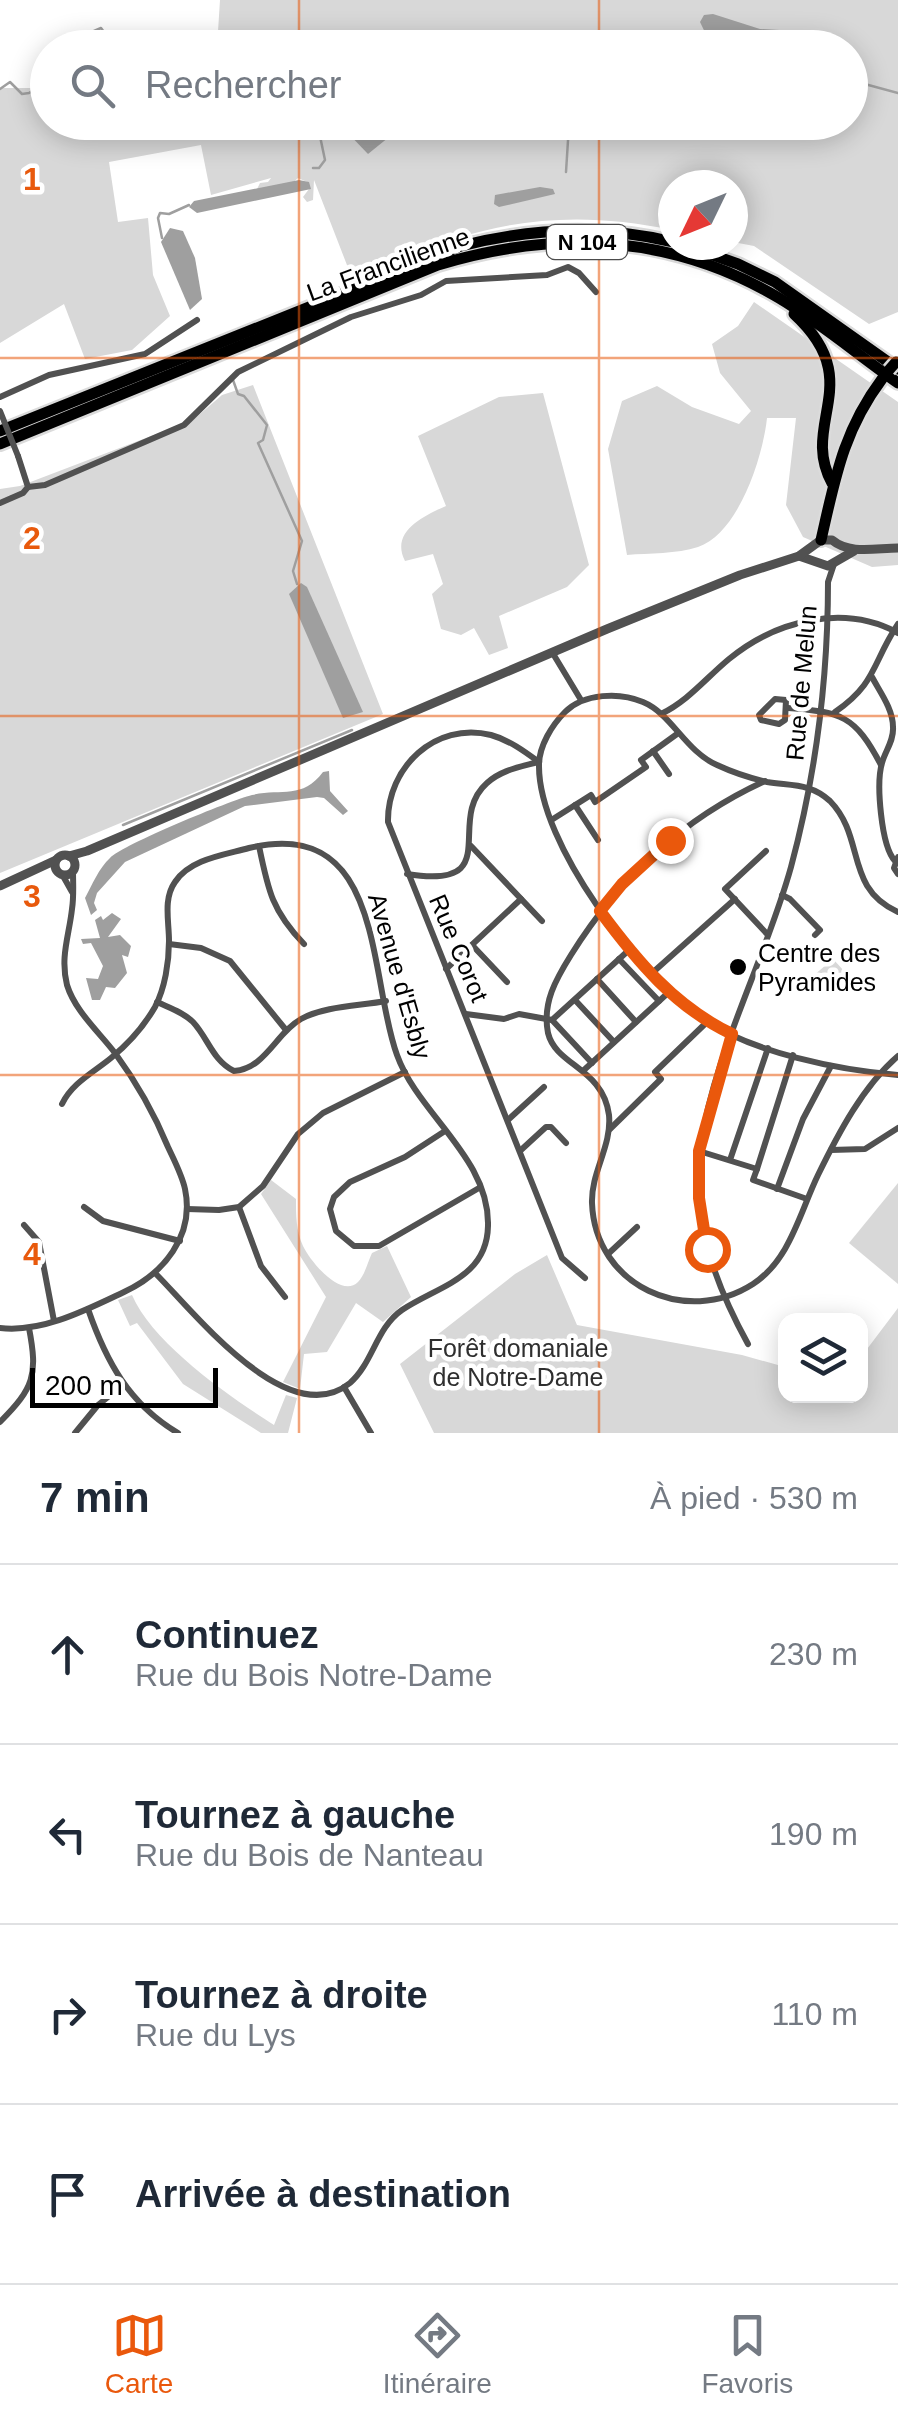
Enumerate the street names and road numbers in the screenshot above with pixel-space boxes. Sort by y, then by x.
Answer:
street label: La Francilienne [303,222,473,306]
road number: N 104 [547,225,627,259]
street label: Rue de Melun [780,604,822,762]
street label: Avenue d'Esbly [363,890,437,1063]
street label: Rue Corot [424,890,494,1006]

